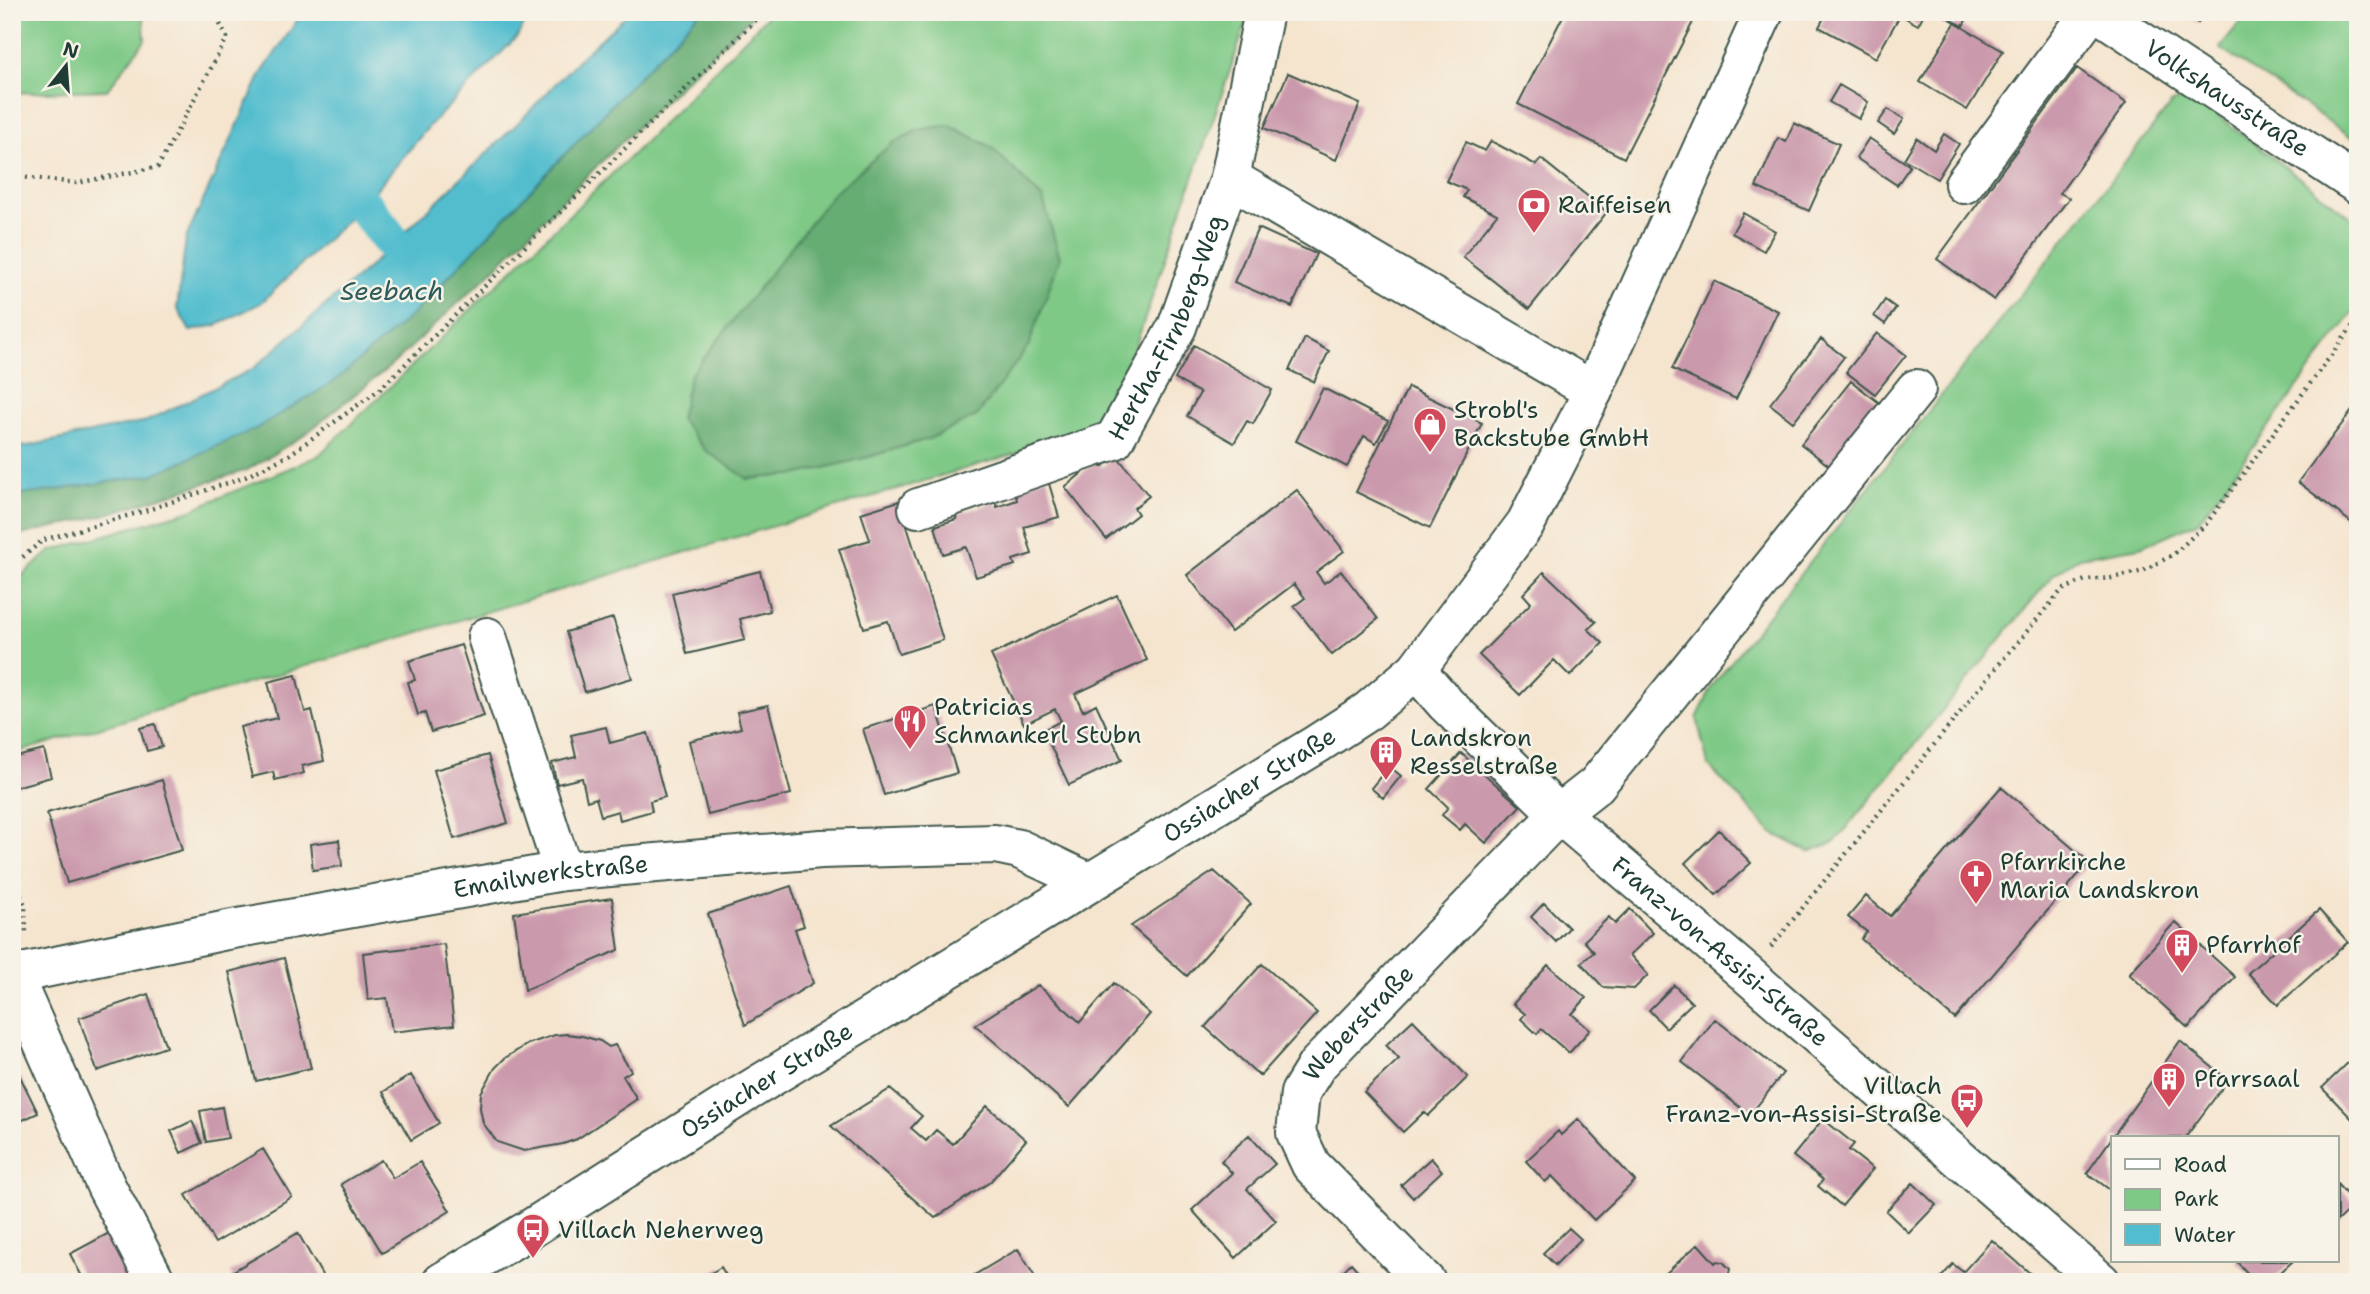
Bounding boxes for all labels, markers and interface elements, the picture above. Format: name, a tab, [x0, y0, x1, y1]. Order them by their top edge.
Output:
north arrow	[32, 32, 102, 102]
street label: Volkshausstraße	[2139, 32, 2316, 164]
text: N	[60, 36, 82, 64]
bank icon: Raiffeisen	[1515, 186, 1553, 235]
place label: Raiffeisen	[1558, 189, 1671, 221]
street label: Hertha-Firnberg-Weg	[1101, 210, 1232, 446]
water label: Seebach	[340, 273, 444, 308]
place label: Strobl's Backstube GmbH	[1454, 394, 1649, 454]
shop icon: Strobl's Backstube GmbH	[1411, 405, 1449, 454]
place label: Patricias Schmankerl Stubn	[934, 691, 1141, 751]
restaurant icon: Patricias Schmankerl Stubn	[891, 702, 929, 751]
street label: Ossiacher Straße	[1157, 720, 1342, 850]
place label: Landskron Resselstraße	[1410, 722, 1558, 782]
building icon: Landskron Resselstraße	[1367, 733, 1405, 782]
place label: Pfarrkirche Maria Landskron	[2000, 846, 2199, 906]
street label: Emailwerkstraße	[451, 848, 650, 906]
street label: Franz-von-Assisi-Straße	[1605, 850, 1836, 1054]
church icon: Pfarrkirche Maria Landskron	[1957, 857, 1995, 906]
building icon: Pfarrhof	[2163, 926, 2201, 975]
place label: Pfarrhof	[2206, 929, 2302, 961]
street label: Weberstraße	[1295, 958, 1421, 1087]
street label: Ossiacher Straße	[674, 1015, 859, 1146]
building icon: Pfarrsaal	[2150, 1060, 2188, 1109]
place label: Pfarrsaal	[2194, 1063, 2300, 1095]
place label: Villach Franz-von-Assisi-Straße	[1665, 1070, 1942, 1130]
bus stop icon: Villach Franz-von-Assisi-Straße	[1948, 1081, 1986, 1130]
legend	[2111, 1136, 2338, 1262]
text: Road	[2174, 1151, 2227, 1179]
text: Park	[2174, 1185, 2219, 1213]
bus stop icon: Villach Neherweg	[514, 1211, 552, 1260]
place label: Villach Neherweg	[558, 1214, 764, 1246]
text: Water	[2174, 1221, 2236, 1249]

